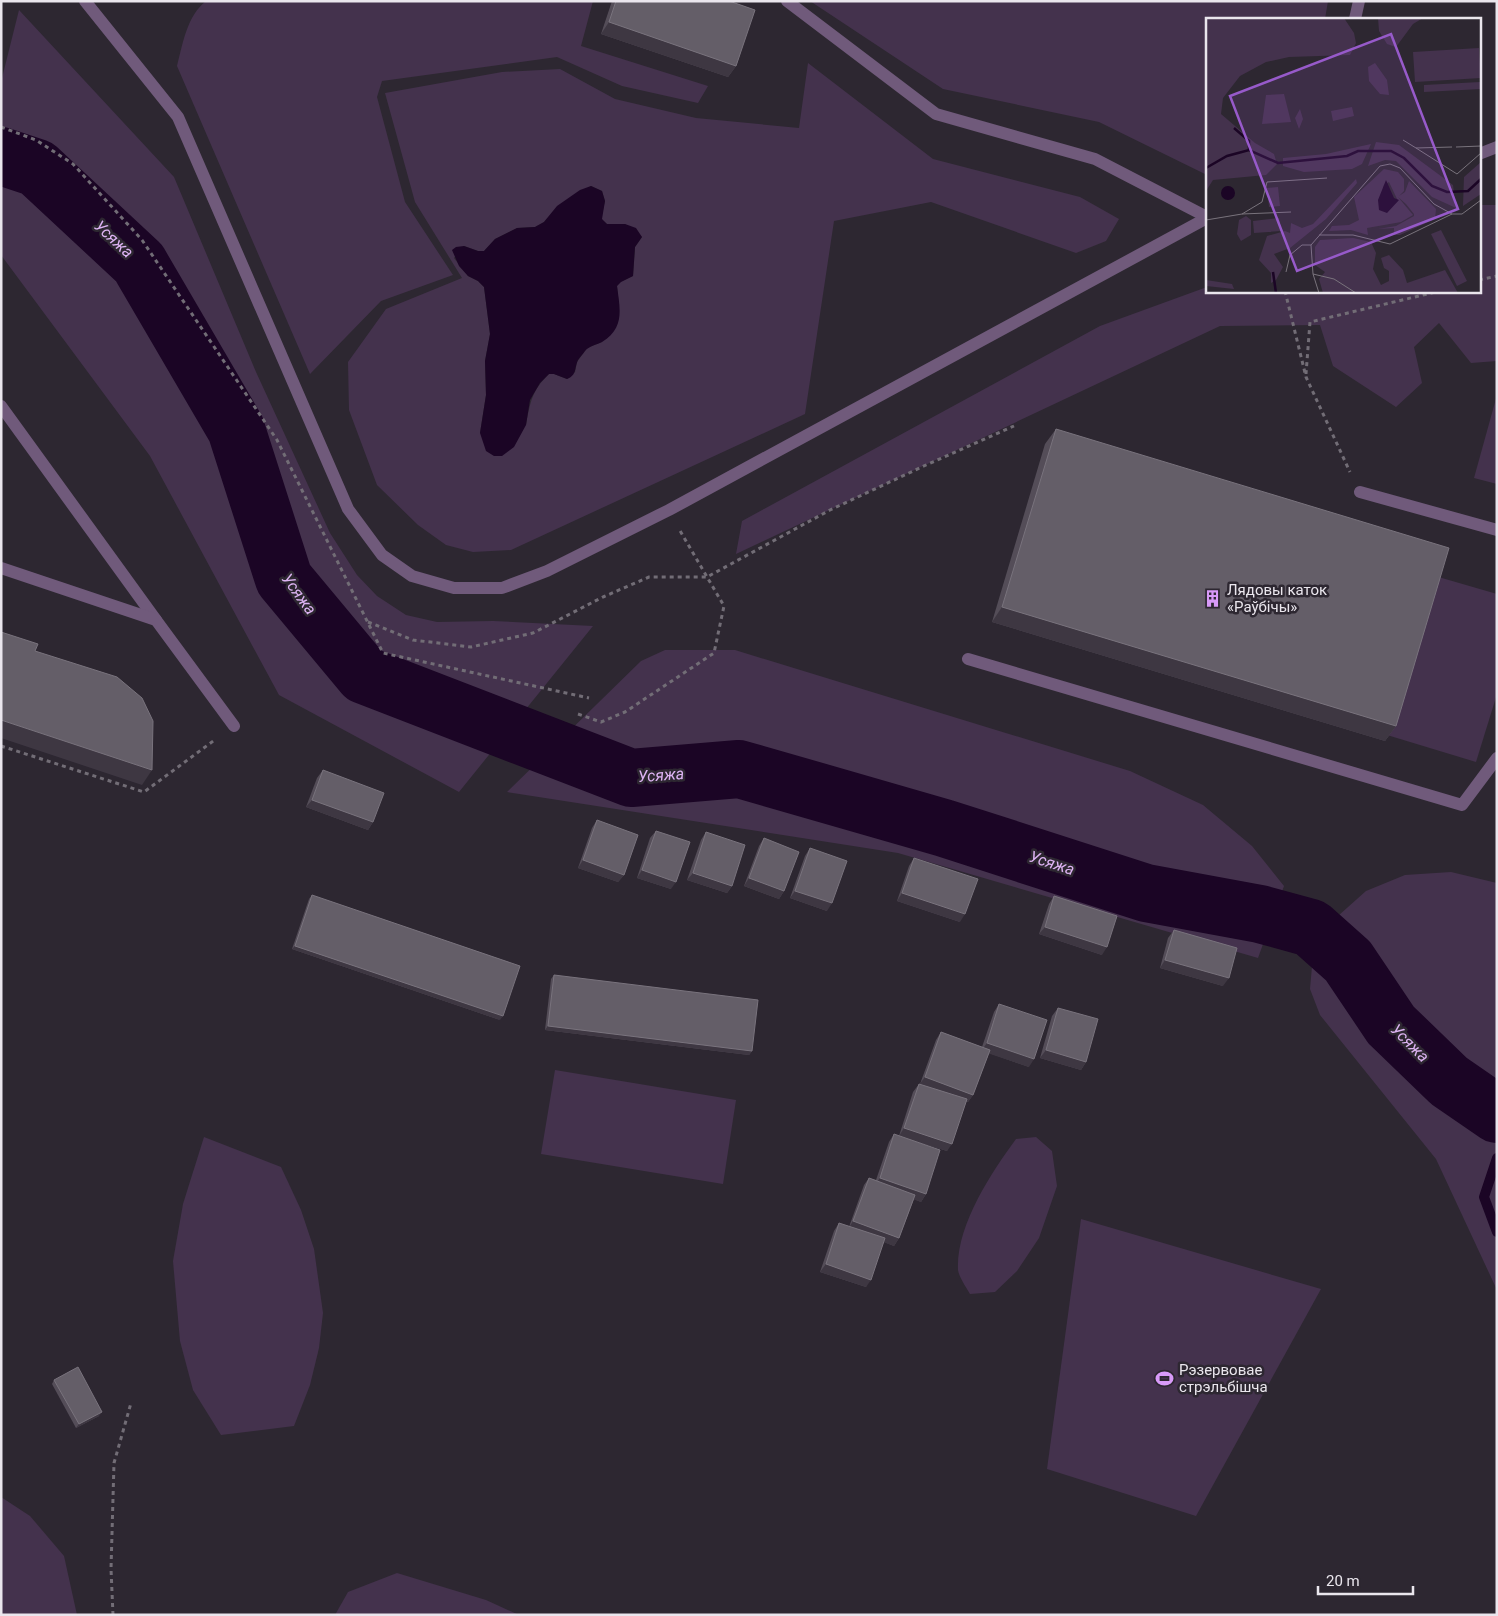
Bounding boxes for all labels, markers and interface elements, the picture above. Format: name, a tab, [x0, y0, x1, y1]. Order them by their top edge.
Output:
inset map	[1206, 18, 1480, 292]
water label: Усяжа	[91, 216, 137, 262]
water label: Усяжа	[278, 570, 320, 618]
place label: Лядовы каток «Раўбічы»	[1227, 581, 1327, 616]
building icon: Лядовы каток «Раўбічы»	[1203, 589, 1223, 609]
water label: Усяжа	[637, 764, 685, 786]
water label: Усяжа	[1027, 847, 1077, 879]
water label: Усяжа	[1387, 1020, 1433, 1066]
place label: Рэзервовае стрэльбішча	[1179, 1361, 1268, 1396]
sports icon: Рэзервовае стрэльбішча	[1155, 1369, 1175, 1389]
scale bar	[1318, 1564, 1413, 1596]
text: 20 m	[1326, 1572, 1360, 1590]

